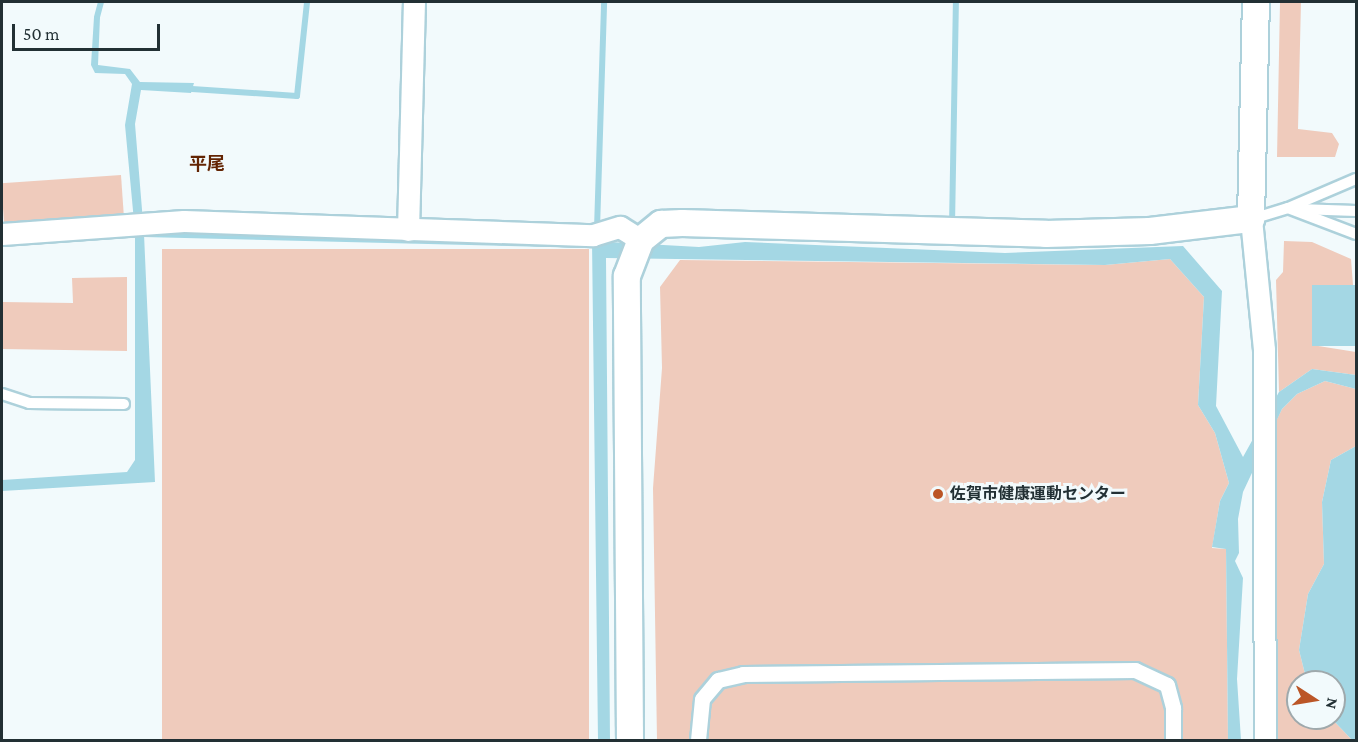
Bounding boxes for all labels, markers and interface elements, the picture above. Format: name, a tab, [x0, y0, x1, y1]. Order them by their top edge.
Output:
scale bar	[15, 12, 164, 50]
text: 50 m	[23, 24, 60, 44]
district label: 平尾	[189, 153, 225, 175]
place label: 佐賀市健康運動センター	[950, 484, 1126, 504]
marker: 佐賀市健康運動センター	[931, 487, 945, 501]
north arrow	[1286, 670, 1346, 730]
text: N	[1323, 696, 1342, 711]

